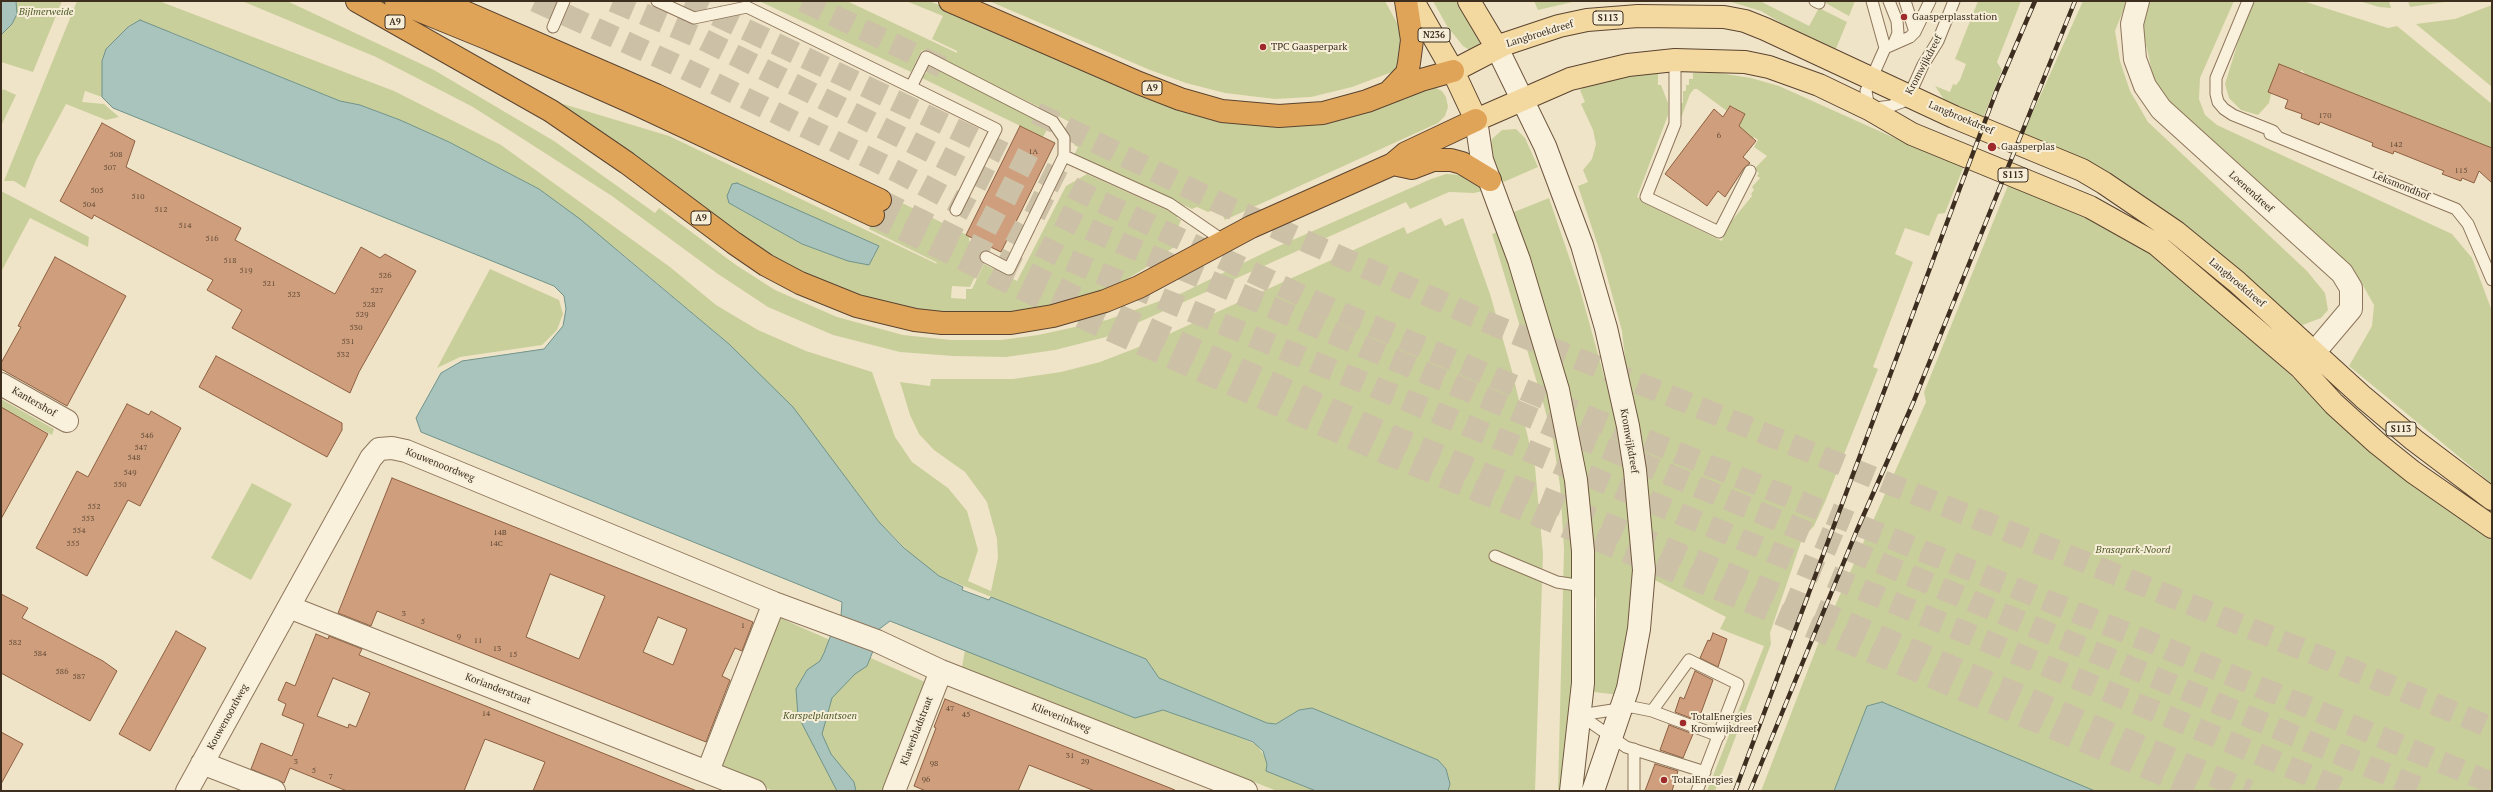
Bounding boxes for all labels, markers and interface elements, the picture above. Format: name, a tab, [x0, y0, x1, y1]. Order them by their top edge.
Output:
park label: Bijlmerweide	[19, 6, 73, 18]
road number: S113	[1593, 11, 1623, 25]
place label: Gaasperplasstation	[1912, 11, 1997, 23]
marker: Gaasperplasstation	[1899, 12, 1909, 22]
road number: A9	[385, 15, 405, 29]
street label: Langbroekdreef	[1505, 18, 1575, 50]
road number: N236	[1418, 28, 1450, 42]
street label: Kromwijkdreef	[1903, 33, 1945, 97]
place label: TPC Gaasperpark	[1271, 41, 1347, 53]
marker: TPC Gaasperpark	[1258, 42, 1268, 52]
road number: A9	[1142, 81, 1162, 95]
street label: Langbroekdreef	[1927, 99, 1995, 137]
house number: 170	[2319, 111, 2331, 121]
house number: 6	[1717, 131, 1721, 141]
house number: 142	[2390, 140, 2402, 150]
marker: Gaasperplas	[1986, 141, 1998, 153]
place label: Gaasperplas	[2001, 141, 2055, 153]
house number: 1A	[1028, 147, 1038, 157]
house number: 508	[110, 150, 122, 160]
house number: 507	[104, 163, 116, 173]
house number: 115	[2455, 166, 2467, 176]
road number: S113	[1998, 168, 2028, 182]
street label: Loenendreef	[2226, 169, 2276, 215]
street label: Leksmondhof	[2371, 169, 2431, 203]
house number: 505	[91, 186, 103, 196]
house number: 510	[132, 192, 144, 202]
house number: 504	[83, 200, 95, 210]
house number: 512	[155, 205, 167, 215]
road number: A9	[691, 211, 711, 225]
house number: 514	[179, 221, 191, 231]
house number: 516	[206, 234, 218, 244]
house number: 518	[224, 256, 236, 266]
street label: Langbroekdreef	[2206, 256, 2268, 310]
house number: 519	[240, 266, 252, 276]
house number: 526	[379, 271, 391, 281]
house number: 521	[263, 279, 275, 289]
house number: 527	[371, 286, 383, 296]
house number: 523	[288, 290, 300, 300]
house number: 528	[363, 300, 375, 310]
house number: 529	[356, 310, 368, 320]
house number: 530	[350, 323, 362, 333]
house number: 531	[342, 337, 354, 347]
house number: 532	[337, 350, 349, 360]
street label: Kantershof	[10, 385, 58, 419]
street label: Kromwijkdreef	[1617, 408, 1641, 474]
road number: S113	[2386, 422, 2416, 436]
house number: 546	[141, 431, 153, 441]
house number: 547	[135, 443, 147, 453]
street label: Kouwenoordweg	[404, 446, 476, 484]
house number: 548	[128, 453, 140, 463]
house number: 549	[124, 468, 136, 478]
house number: 550	[114, 480, 126, 490]
house number: 552	[88, 502, 100, 512]
house number: 553	[82, 514, 94, 524]
house number: 554	[73, 526, 85, 536]
house number: 14B	[493, 528, 507, 538]
house number: 555	[67, 539, 79, 549]
house number: 14C	[489, 539, 503, 549]
park label: Brasapark-Noord	[2096, 544, 2170, 556]
house number: 3	[402, 609, 406, 619]
house number: 5	[421, 617, 425, 627]
house number: 1	[741, 621, 745, 631]
house number: 9	[457, 632, 461, 642]
house number: 11	[474, 636, 482, 646]
house number: 582	[9, 638, 21, 648]
house number: 13	[493, 644, 501, 654]
house number: 584	[34, 649, 46, 659]
house number: 15	[509, 650, 517, 660]
house number: 586	[56, 667, 68, 677]
street label: Korianderstraat	[463, 671, 533, 707]
house number: 587	[73, 672, 85, 682]
street label: Kouwenoordweg	[205, 682, 251, 752]
street label: Klaverbladstraat	[898, 695, 936, 767]
street label: Klieverinkweg	[1030, 701, 1092, 735]
house number: 47	[946, 704, 954, 714]
house number: 14	[482, 709, 490, 719]
park label: Karspelplantsoen	[783, 710, 857, 722]
house number: 45	[962, 710, 970, 720]
place label: TotalEnergies Kromwijkdreef	[1691, 711, 1757, 734]
marker: TotalEnergies Kromwijkdreef	[1678, 718, 1688, 728]
house number: 31	[1066, 751, 1074, 761]
house number: 3	[294, 757, 298, 767]
house number: 29	[1081, 757, 1089, 767]
house number: 98	[930, 759, 938, 769]
house number: 5	[312, 766, 316, 776]
house number: 7	[329, 772, 333, 782]
place label: TotalEnergies	[1672, 774, 1733, 786]
house number: 96	[922, 775, 930, 785]
marker: TotalEnergies	[1659, 775, 1669, 785]

